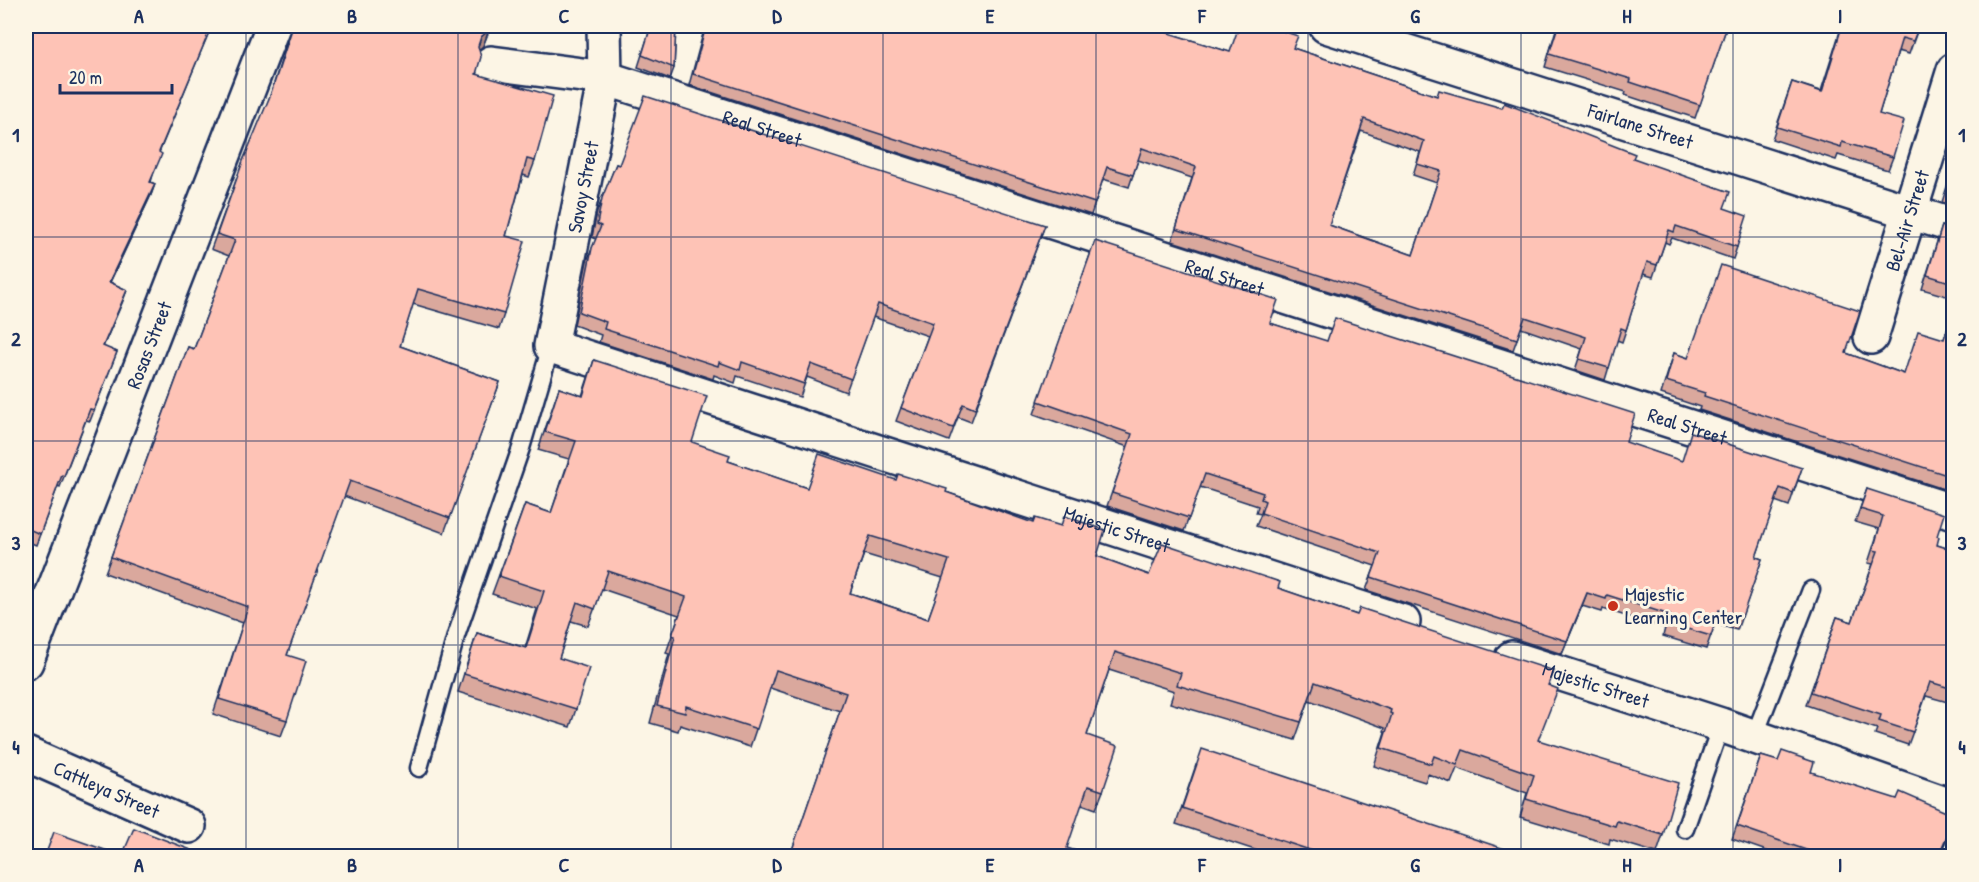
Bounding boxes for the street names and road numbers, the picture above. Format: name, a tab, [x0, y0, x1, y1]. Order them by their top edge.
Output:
street label: Fairlane Street	[1584, 96, 1698, 155]
street label: Real Street	[719, 103, 806, 154]
street label: Savoy Street	[560, 138, 605, 235]
street label: Bel-Air Street	[1878, 165, 1935, 274]
street label: Real Street	[1182, 252, 1269, 303]
street label: Rosas Street	[119, 296, 178, 392]
street label: Real Street	[1645, 400, 1731, 451]
street label: Majestic Street	[1060, 499, 1175, 559]
street label: Majestic Street	[1539, 655, 1654, 714]
street label: Cattleya Street	[49, 754, 165, 825]

